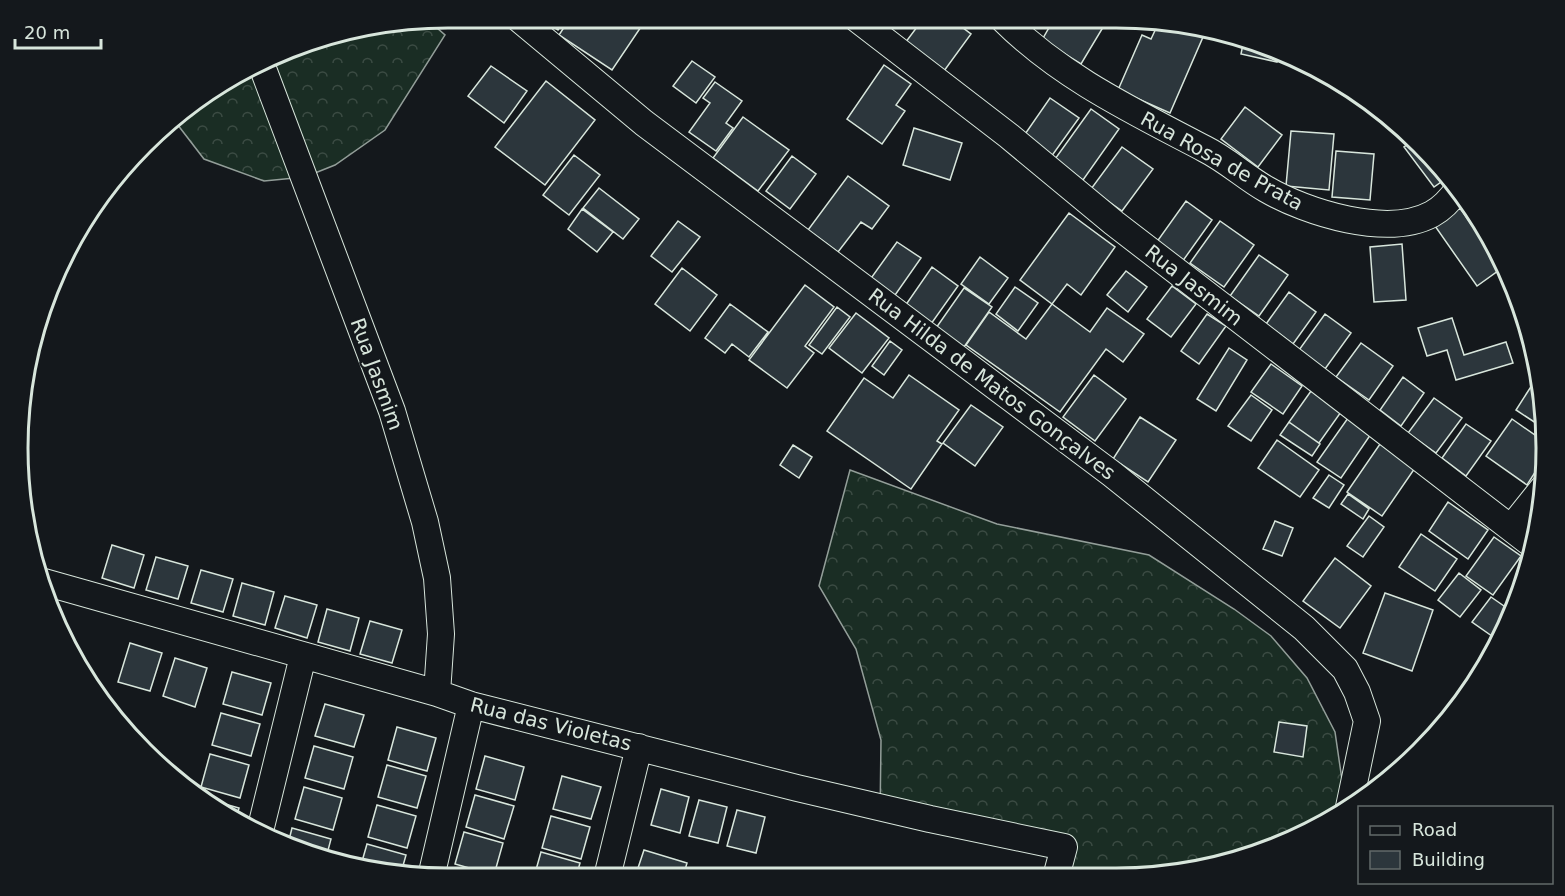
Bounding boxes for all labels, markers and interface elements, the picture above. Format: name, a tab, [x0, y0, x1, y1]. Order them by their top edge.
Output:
scale bar	[15, 12, 100, 50]
text: 20 m	[24, 22, 70, 43]
street label: Rua Rosa de Prata	[1137, 106, 1307, 216]
street label: Rua Jasmim	[1140, 239, 1248, 331]
street label: Rua Hilda de Matos Gonçalves	[864, 283, 1120, 485]
street label: Rua Jasmim	[346, 315, 408, 433]
street label: Rua das Violetas	[468, 692, 634, 756]
legend	[1358, 806, 1553, 884]
text: Road	[1412, 819, 1457, 840]
text: Building	[1412, 849, 1485, 870]

